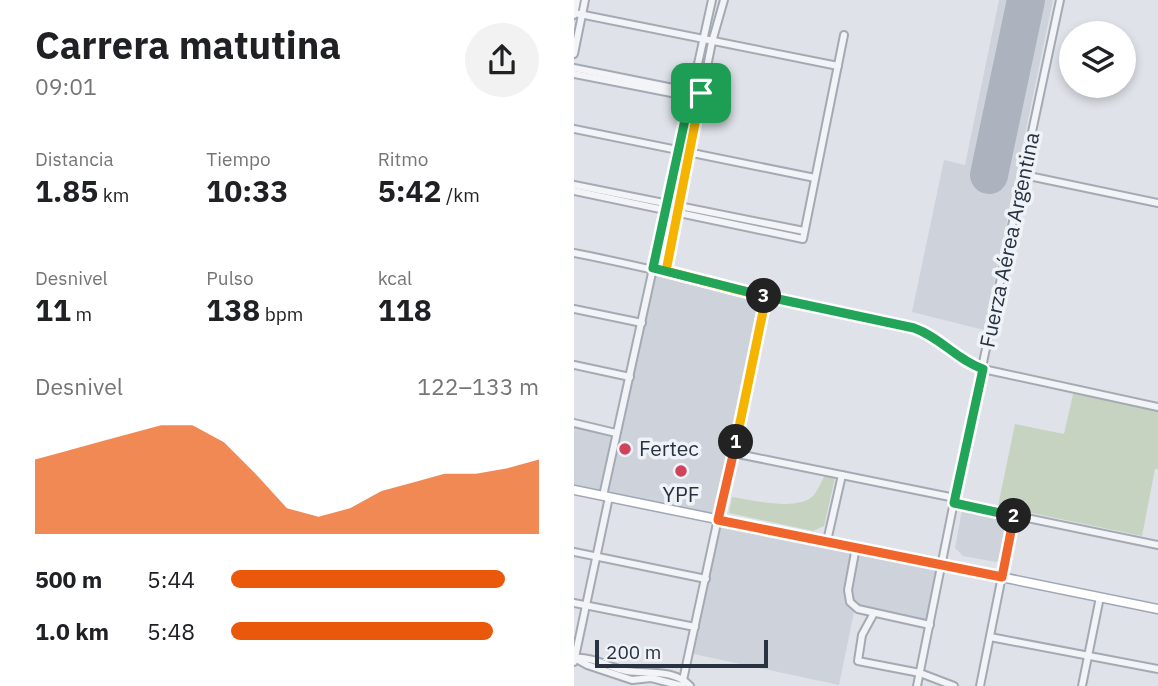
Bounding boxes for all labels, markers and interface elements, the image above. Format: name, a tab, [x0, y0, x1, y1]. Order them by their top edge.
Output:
text: Carrera matutina	[35, 20, 341, 69]
map controls	[1059, 21, 1136, 98]
button: layers	[1059, 21, 1136, 98]
button: share	[465, 23, 539, 97]
pin	[671, 63, 731, 123]
text: 09:01	[35, 71, 97, 101]
icon: arrive	[682, 74, 720, 112]
street label: Fuerza Aérea Argentina	[973, 130, 1046, 350]
text: Distancia	[35, 147, 114, 171]
text: Tiempo	[206, 147, 271, 171]
text: Ritmo	[378, 147, 428, 171]
text: 1.85	[35, 171, 98, 210]
text: 10:33	[206, 171, 288, 210]
text: 5:42	[378, 171, 442, 210]
text: km	[98, 183, 129, 207]
text: /km	[442, 183, 480, 207]
text: Desnivel	[35, 266, 108, 290]
text: Pulso	[206, 266, 254, 290]
text: kcal	[378, 266, 412, 290]
pin: 3	[746, 278, 782, 314]
text: 3	[758, 283, 769, 307]
text: 11	[35, 290, 71, 329]
text: 138	[206, 290, 260, 329]
text: 118	[378, 290, 432, 329]
text: m	[71, 302, 92, 326]
text: bpm	[260, 302, 303, 326]
text: Desnivel	[35, 371, 123, 401]
text: 122–133 m	[417, 371, 539, 401]
pin: 1	[718, 424, 754, 460]
text: 1	[730, 429, 741, 453]
place label: Fertec	[639, 434, 699, 462]
marker: Fertec	[617, 441, 633, 457]
marker: YPF	[673, 463, 689, 479]
place label: YPF	[663, 480, 699, 508]
pin: 2	[996, 498, 1032, 534]
text: 2	[1008, 503, 1019, 527]
text: 500 m	[35, 564, 102, 594]
text: 5:44	[147, 564, 195, 594]
text: 1.0 km	[35, 616, 109, 646]
text: 5:48	[147, 616, 195, 646]
scale bar	[595, 637, 768, 669]
text: 200 m	[606, 640, 661, 664]

